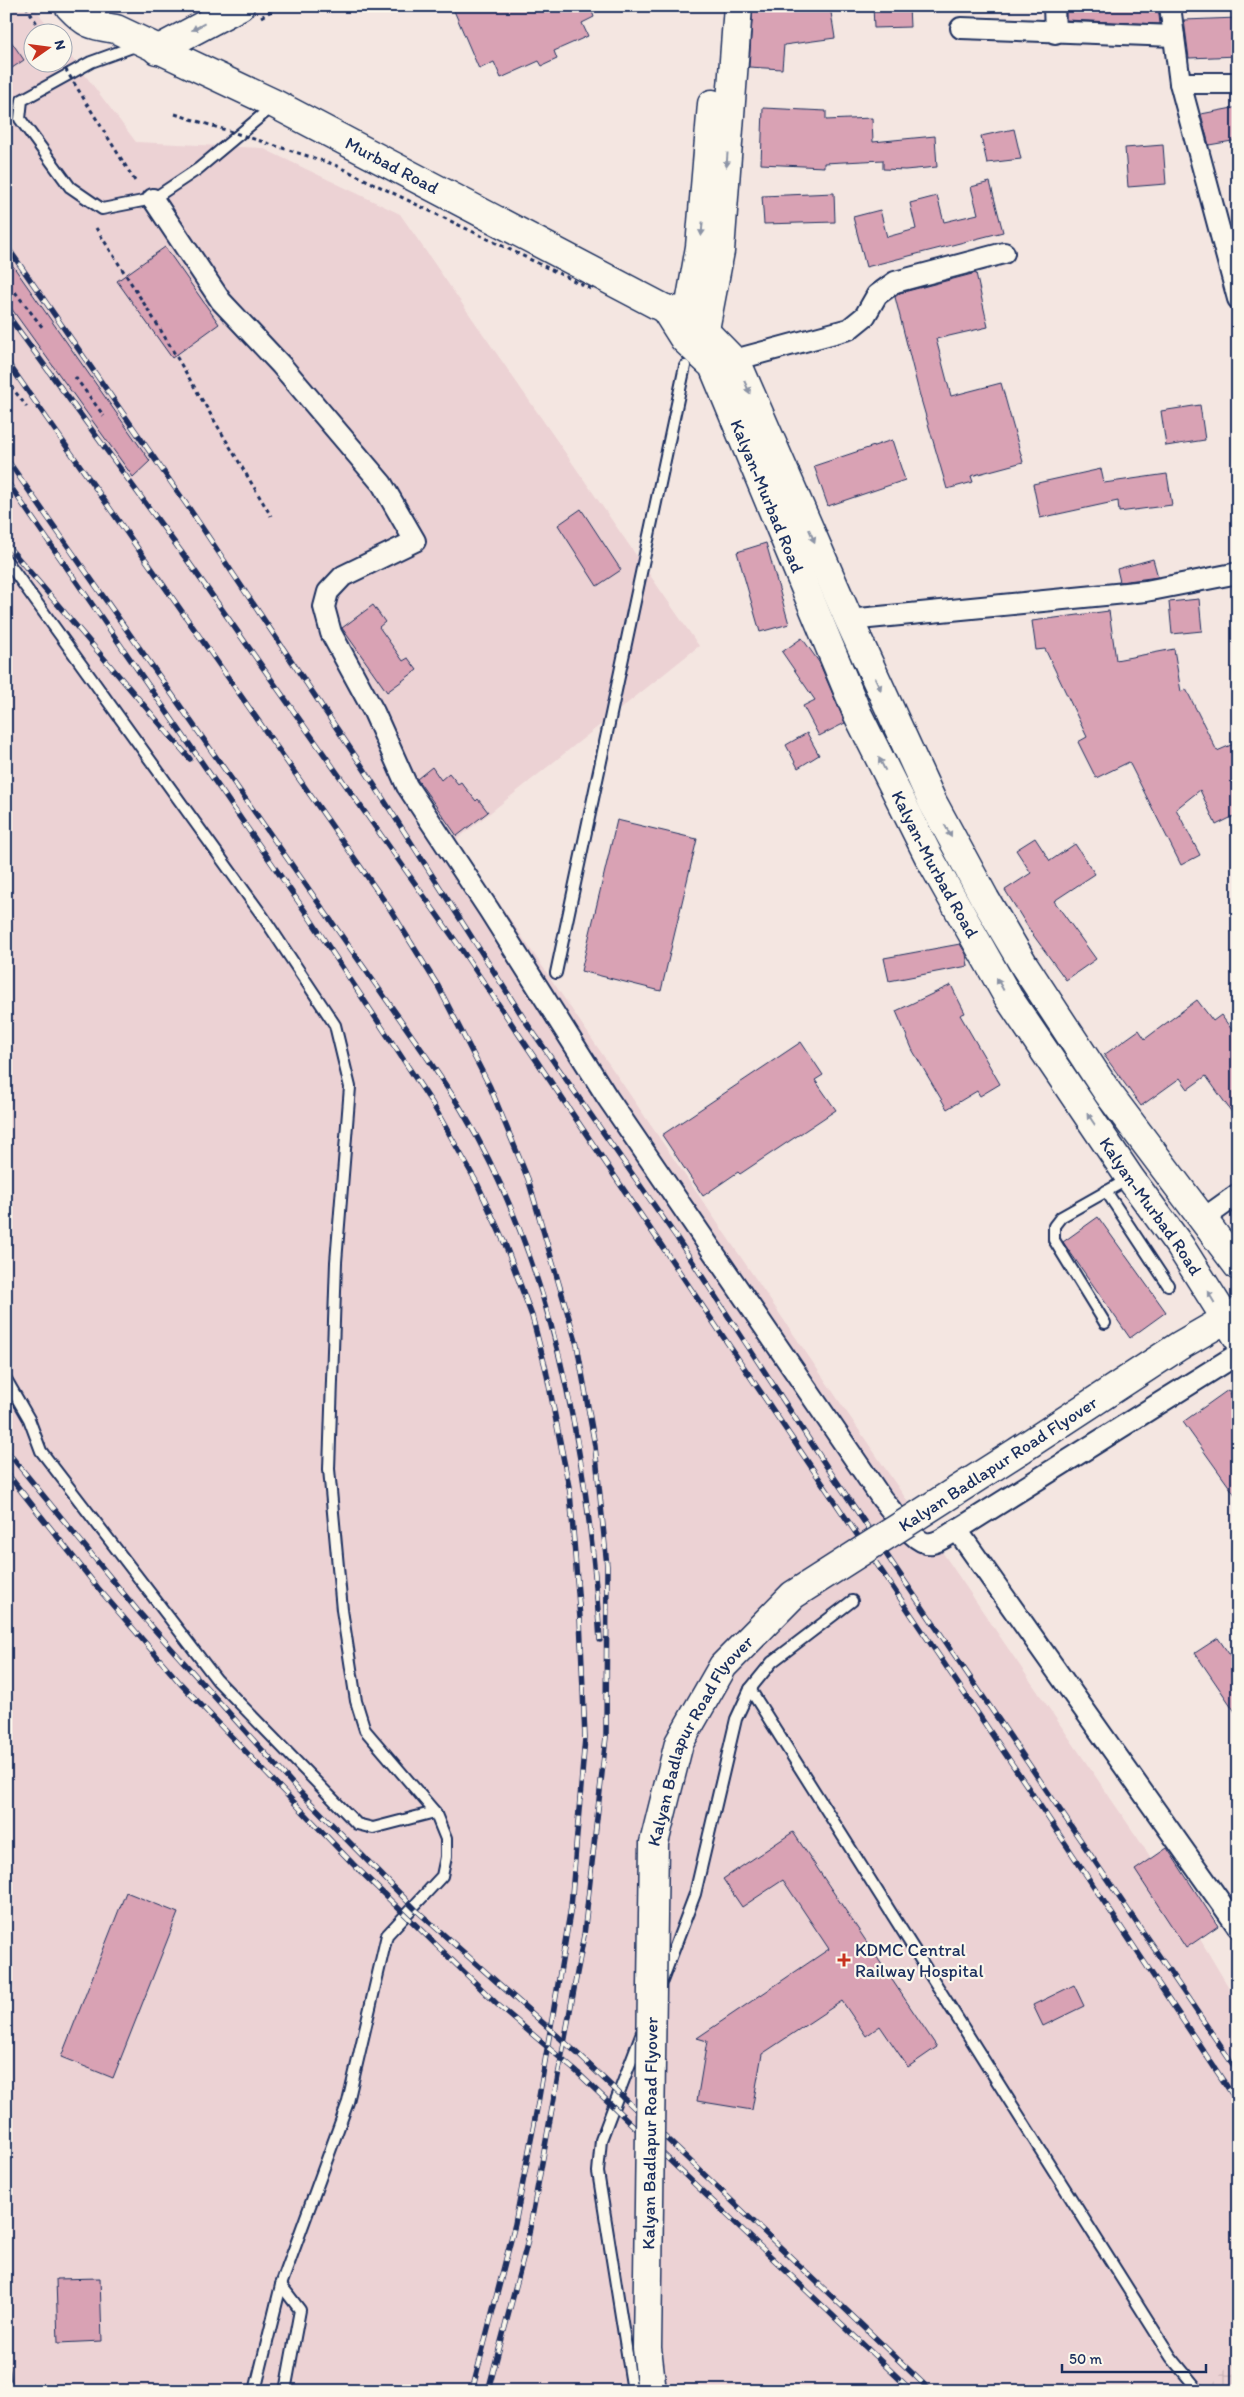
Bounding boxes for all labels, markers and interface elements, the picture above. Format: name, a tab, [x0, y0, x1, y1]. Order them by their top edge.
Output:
north arrow	[22, 22, 72, 72]
one-way arrow	[191, 23, 205, 32]
text: N	[51, 38, 70, 52]
street label: Murbad Road	[341, 132, 443, 199]
one-way arrow	[722, 152, 730, 168]
one-way arrow	[697, 222, 705, 238]
one-way arrow	[744, 380, 752, 394]
street label: Kalyan-Murbad Road	[725, 416, 809, 576]
one-way arrow	[809, 529, 817, 543]
one-way arrow	[875, 677, 883, 691]
one-way arrow	[878, 757, 886, 771]
street label: Kalyan-Murbad Road	[887, 787, 983, 942]
one-way arrow	[944, 824, 952, 838]
one-way arrow	[996, 978, 1005, 991]
one-way arrow	[1086, 1113, 1096, 1126]
street label: Kalyan-Murbad Road	[1095, 1133, 1207, 1280]
one-way arrow	[1206, 1291, 1216, 1304]
street label: Kalyan Badlapur Road Flyover	[894, 1391, 1102, 1537]
street label: Kalyan Badlapur Road Flyover	[643, 1630, 758, 1848]
place label: KDMC Central Railway Hospital	[855, 1939, 983, 1982]
marker: KDMC Central Railway Hospital	[837, 1953, 851, 1967]
street label: Kalyan Badlapur Road Flyover	[637, 2016, 663, 2250]
scale bar	[1062, 2342, 1205, 2374]
text: 50 m	[1069, 2350, 1102, 2368]

